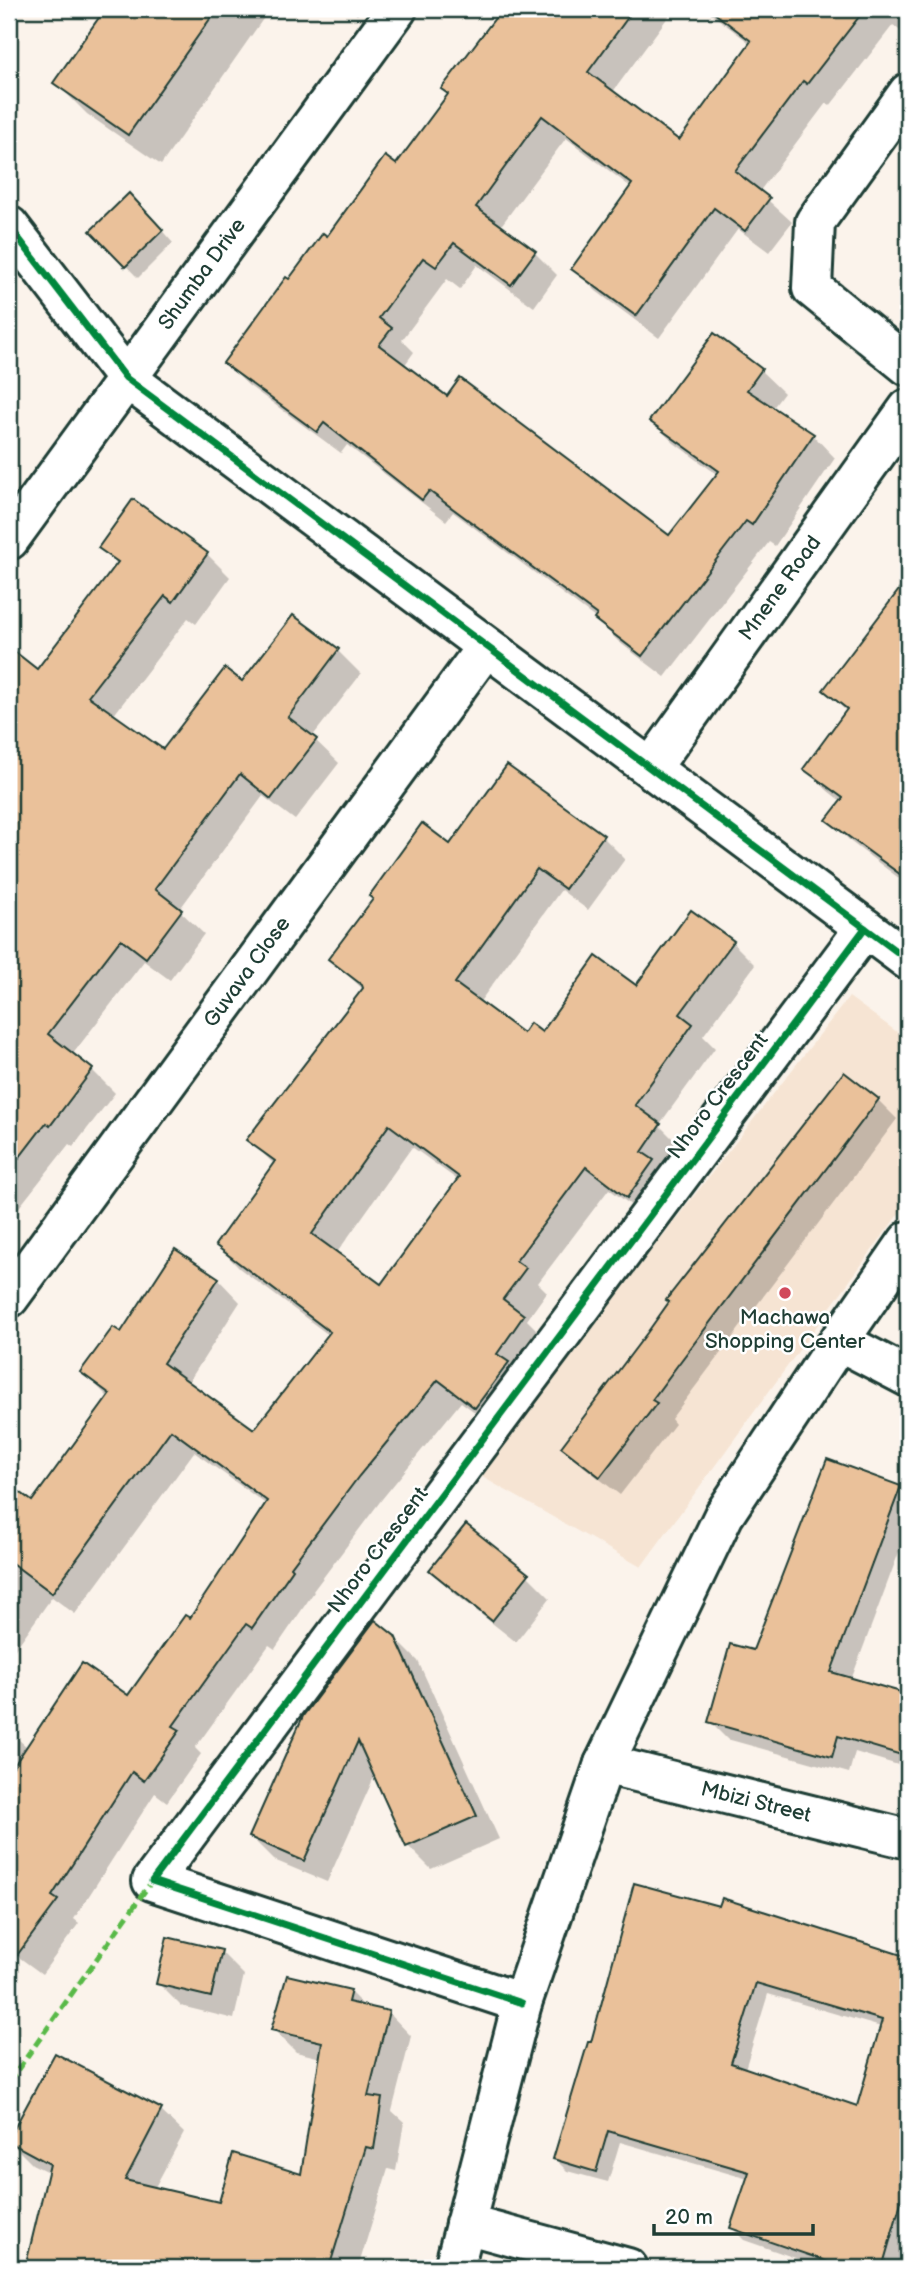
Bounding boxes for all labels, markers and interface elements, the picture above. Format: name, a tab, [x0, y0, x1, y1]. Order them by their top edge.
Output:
street label: Shumba Drive	[153, 213, 251, 335]
street label: Mnene Road	[734, 531, 826, 645]
street label: Guvava Close	[198, 912, 296, 1032]
street label: Nhoro Crescent	[663, 1028, 774, 1164]
marker: Machawa Shopping Center	[777, 1285, 793, 1301]
place label: Machawa Shopping Center	[705, 1305, 866, 1354]
street label: Nhoro Crescent	[323, 1482, 434, 1618]
street label: Mbizi Street	[698, 1776, 814, 1828]
scale bar	[654, 2193, 814, 2237]
text: 20 m	[665, 2205, 713, 2230]

